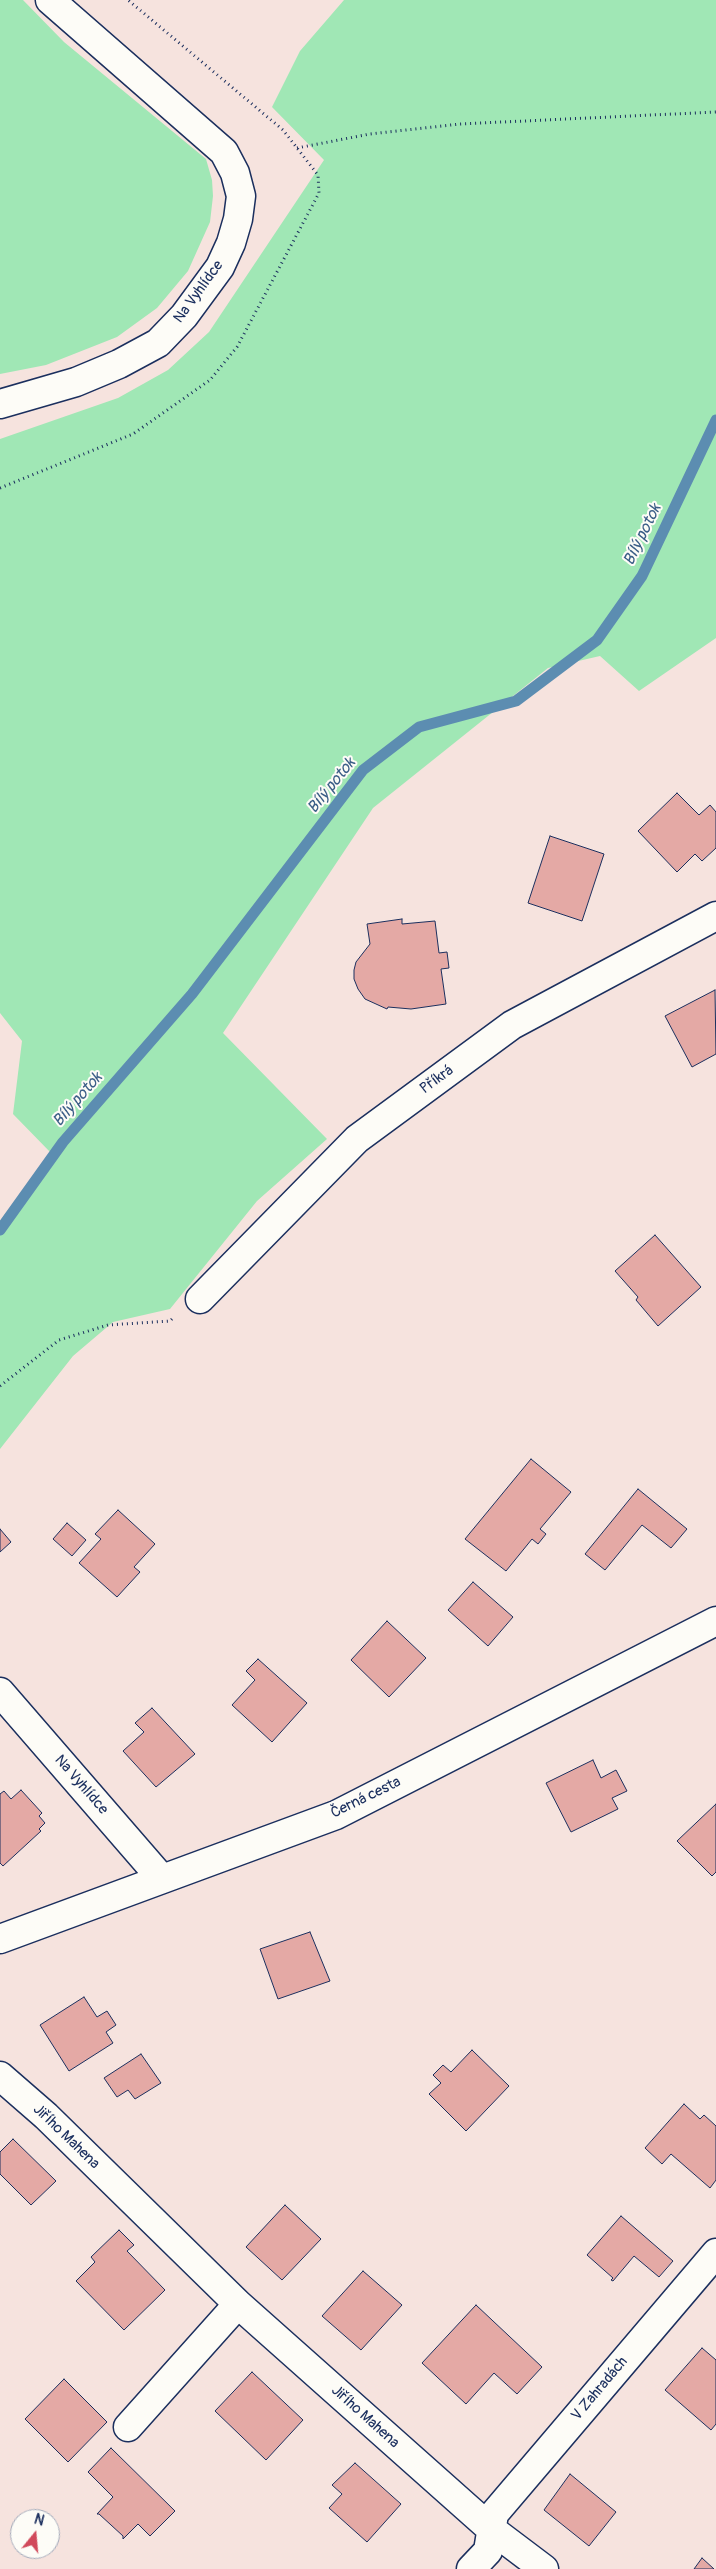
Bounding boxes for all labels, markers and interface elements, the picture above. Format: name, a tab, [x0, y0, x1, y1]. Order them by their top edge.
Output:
street label: Na Vyhlídce	[170, 257, 228, 327]
water label: Bílý potok	[620, 501, 666, 569]
water label: Bílý potok	[304, 754, 360, 818]
street label: Příkrá	[417, 1062, 457, 1098]
water label: Bílý potok	[49, 1069, 107, 1131]
street label: Na Vyhlídce	[50, 1752, 112, 1818]
street label: Černá cesta	[328, 1773, 404, 1823]
street label: Jiřího Mahena	[29, 2101, 103, 2173]
street label: V Zahradách	[568, 2353, 632, 2425]
street label: Jiřího Mahena	[327, 2382, 403, 2452]
north arrow	[10, 2509, 60, 2559]
text: N	[32, 2511, 46, 2530]

